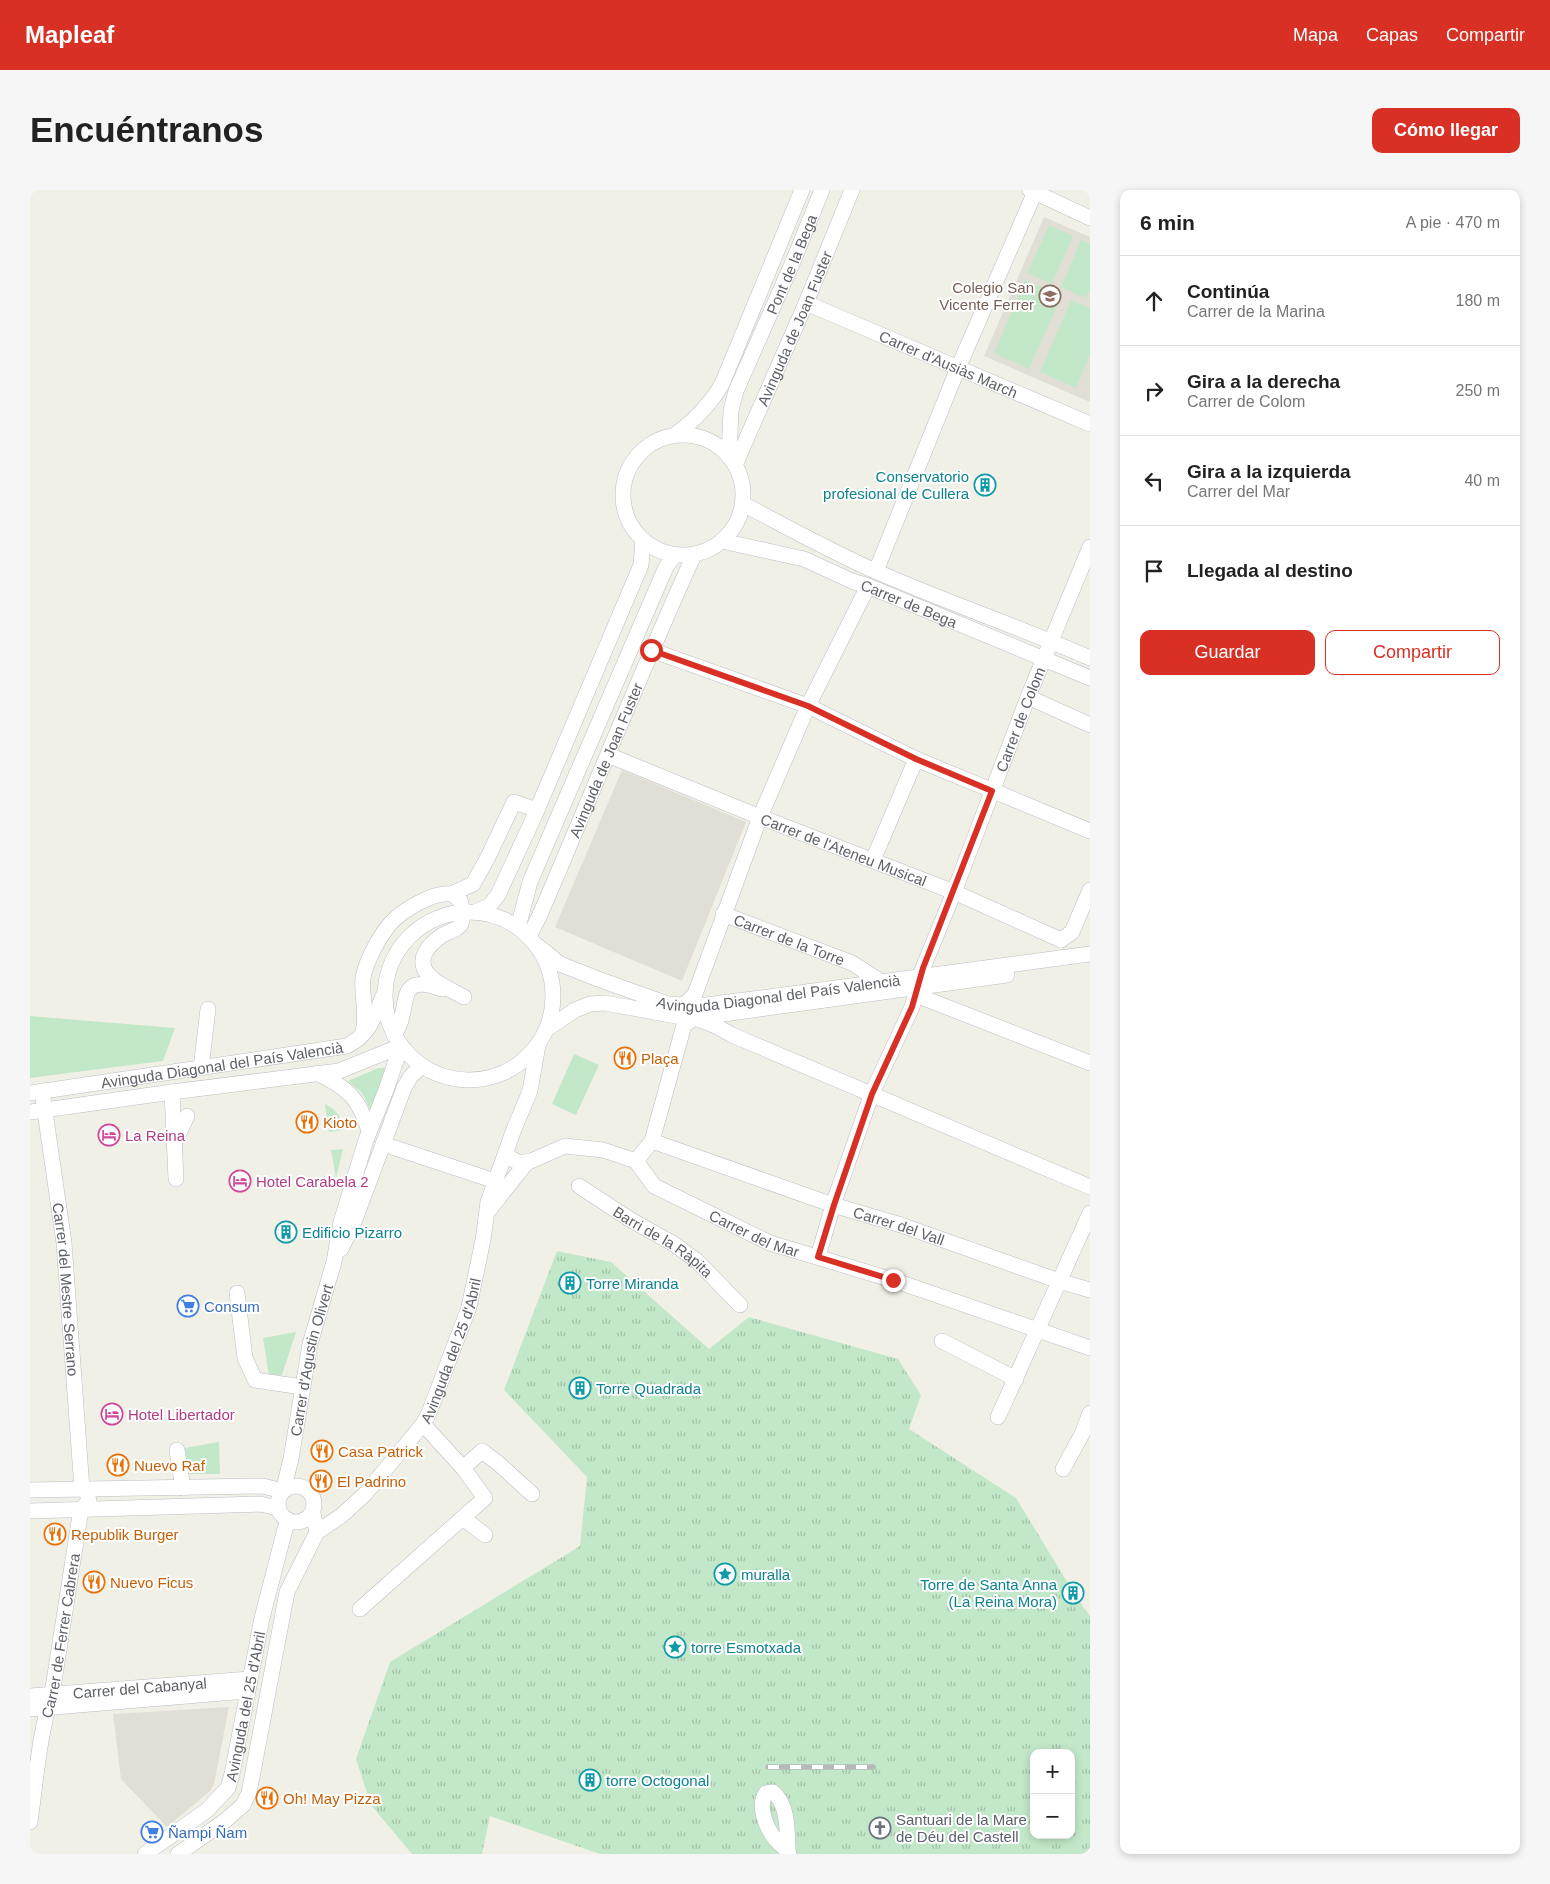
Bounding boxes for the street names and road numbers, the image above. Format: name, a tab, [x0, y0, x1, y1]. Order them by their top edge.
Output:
street label: Pont de la Bega	[762, 211, 820, 317]
street label: Avinguda de Joan Fuster	[754, 248, 835, 408]
street label: Carrer d'Ausiàs March	[877, 327, 1020, 401]
street label: Carrer de Bega	[859, 576, 960, 631]
street label: Carrer de Colom	[992, 664, 1048, 774]
street label: Avinguda de Joan Fuster	[565, 680, 646, 840]
street label: Carrer de l'Ateneu Musical	[758, 810, 929, 889]
street label: Carrer de la Torre	[732, 910, 847, 968]
street label: Avinguda Diagonal del País Valencià	[655, 971, 902, 1015]
street label: Avinguda Diagonal del País Valencià	[100, 1038, 345, 1091]
street label: Carrer del Mestre Serrano	[50, 1201, 82, 1377]
street label: Barri de la Ràpita	[610, 1202, 717, 1281]
street label: Carrer del Vall	[851, 1203, 947, 1248]
street label: Carrer del Mar	[707, 1206, 801, 1260]
street label: Avinguda del 25 d'Abril	[417, 1277, 483, 1426]
street label: Carrer d'Agustin Olivert	[286, 1281, 336, 1437]
street label: Carrer de Ferrer Cabrera	[37, 1551, 83, 1720]
street label: Avinguda del 25 d'Abril	[222, 1630, 268, 1783]
street label: Carrer del Cabanyal	[72, 1674, 207, 1701]

